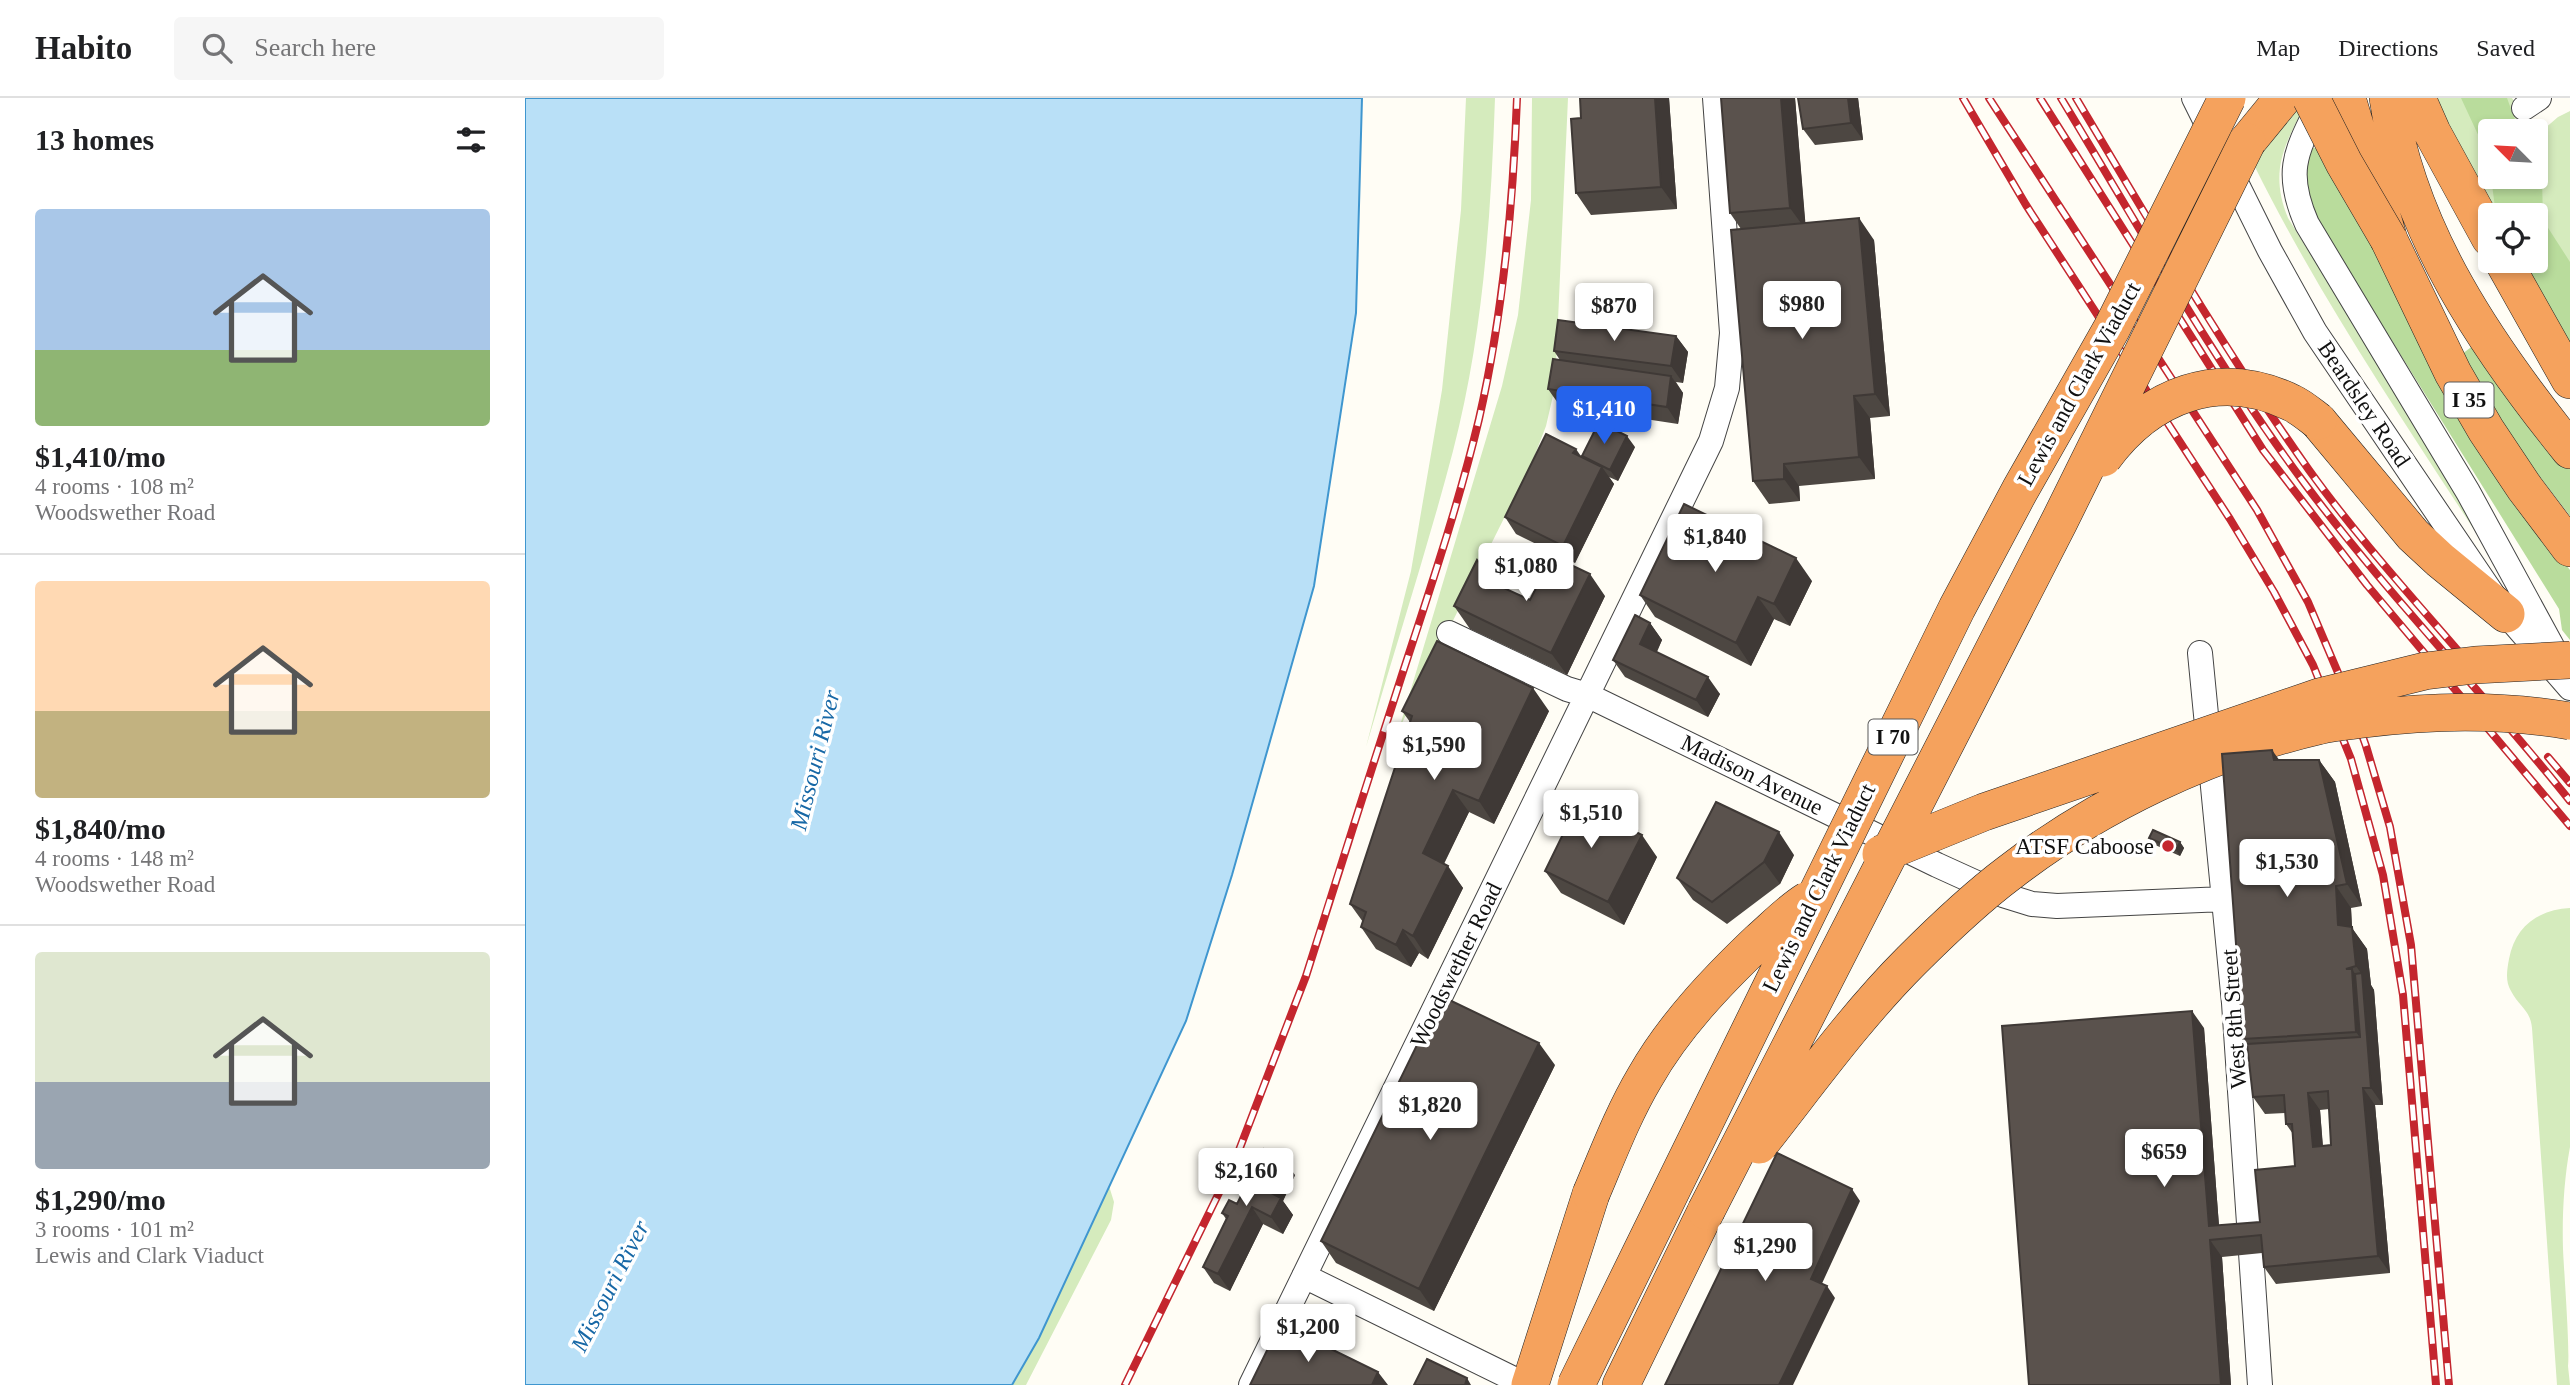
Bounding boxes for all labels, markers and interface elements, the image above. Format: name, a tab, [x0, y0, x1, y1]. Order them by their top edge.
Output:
search box	[174, 17, 664, 80]
icon: search	[198, 29, 236, 67]
text: Habito	[35, 30, 132, 66]
text: Search here	[254, 33, 376, 62]
text: Map	[2256, 35, 2300, 61]
text: Directions	[2338, 35, 2438, 61]
text: Saved	[2476, 35, 2535, 61]
north arrow	[2478, 119, 2548, 189]
map controls	[2478, 119, 2548, 273]
icon: filters	[452, 121, 490, 159]
text: 13 homes	[35, 123, 154, 156]
button: locate	[2478, 203, 2548, 273]
icon: home	[200, 255, 326, 381]
street label: Lewis and Clark Viaduct	[2013, 277, 2146, 490]
pin: $980	[1761, 282, 1843, 341]
pin: $870	[1573, 284, 1655, 343]
text: $980	[1779, 291, 1825, 316]
text: $870	[1591, 293, 1637, 318]
street label: Beardsley Road	[2313, 336, 2416, 472]
road number: I 35	[2445, 382, 2493, 418]
pin: $1,410	[1547, 386, 1661, 446]
text: $1,410	[1572, 396, 1636, 421]
text: $1,410/mo	[35, 440, 166, 473]
text: 4 rooms · 108 m²	[35, 474, 194, 499]
text: Woodswether Road	[35, 500, 215, 525]
pin: $1,840	[1658, 514, 1772, 574]
text: $1,840	[1683, 524, 1747, 549]
pin: $1,080	[1469, 544, 1583, 603]
text: $1,080	[1494, 553, 1558, 578]
icon: home	[200, 627, 326, 753]
water label: Missouri River	[785, 687, 845, 834]
road number: I 70	[1869, 720, 1917, 754]
pin: $1,590	[1377, 722, 1491, 782]
street label: Madison Avenue	[1677, 730, 1827, 820]
text: $1,590	[1402, 732, 1466, 757]
street label: Lewis and Clark Viaduct	[1758, 779, 1881, 996]
pin: $1,510	[1534, 790, 1648, 850]
text: $1,510	[1559, 800, 1623, 825]
text: $1,840/mo	[35, 812, 166, 845]
place label: ATSF Caboose	[2015, 834, 2154, 859]
marker: ATSF Caboose	[2160, 838, 2176, 854]
pin: $1,530	[2230, 840, 2344, 899]
text: 4 rooms · 148 m²	[35, 846, 194, 871]
text: $1,530	[2255, 849, 2319, 874]
text: Woodswether Road	[35, 872, 215, 897]
street label: Woodswether Road	[1405, 878, 1507, 1051]
street label: West 8th Street	[2217, 948, 2251, 1090]
icon: home	[200, 998, 326, 1124]
pin: $1,820	[1373, 1082, 1487, 1142]
text: $1,820	[1398, 1092, 1462, 1117]
pin: $659	[2123, 1130, 2205, 1189]
text: $659	[2141, 1139, 2187, 1164]
pin: $2,160	[1189, 1148, 1303, 1208]
text: $2,160	[1214, 1158, 1278, 1183]
text: $1,290/mo	[35, 1183, 166, 1216]
water label: Missouri River	[565, 1216, 654, 1357]
text: 3 rooms · 101 m²	[35, 1217, 194, 1242]
pin: $1,290	[1708, 1224, 1822, 1283]
text: $1,290	[1733, 1233, 1797, 1258]
text: Lewis and Clark Viaduct	[35, 1243, 264, 1268]
pin: $1,200	[1251, 1304, 1365, 1364]
text: $1,200	[1276, 1314, 1340, 1339]

